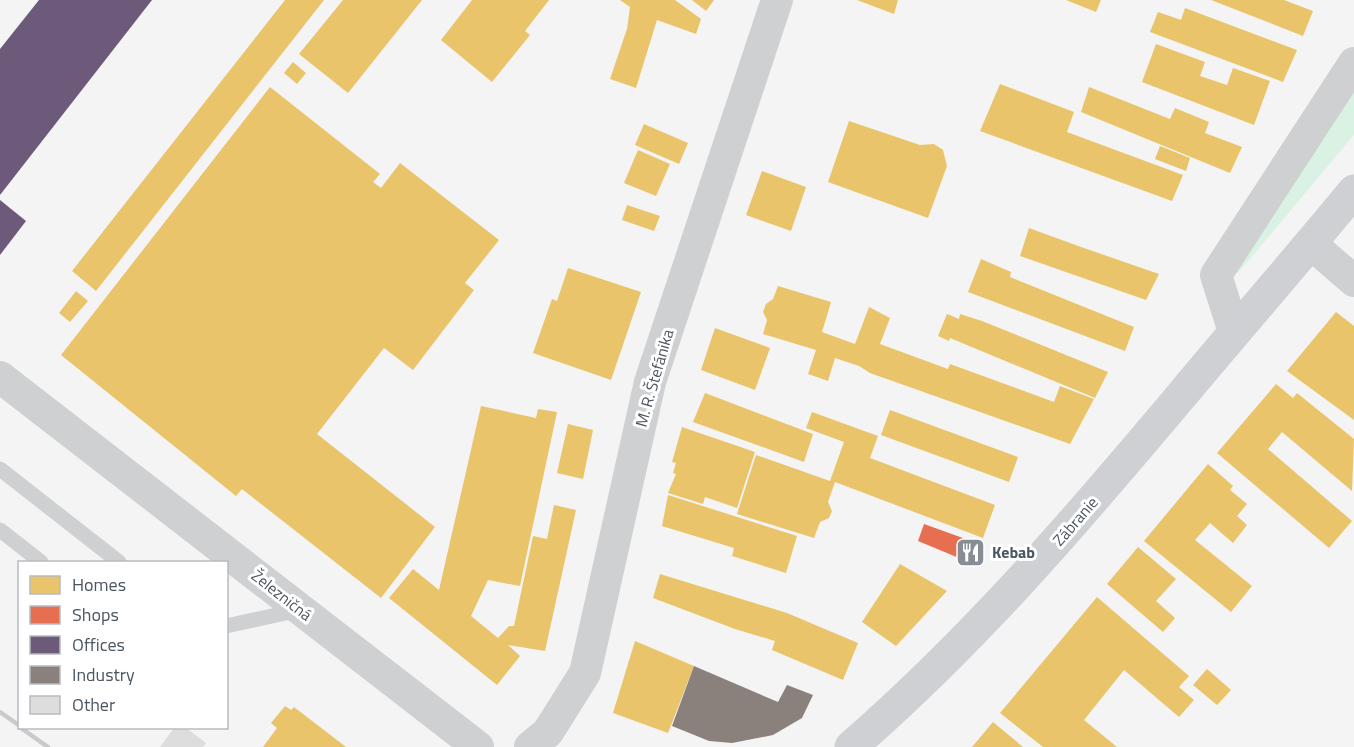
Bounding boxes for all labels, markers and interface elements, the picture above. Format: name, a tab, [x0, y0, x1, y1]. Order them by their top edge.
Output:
street label: M. R. Štefánika	[629, 326, 679, 430]
street label: Zábranie	[1047, 491, 1103, 551]
restaurant icon: Kebab	[955, 536, 987, 568]
place label: Kebab	[992, 540, 1035, 564]
legend	[18, 561, 228, 729]
street label: Železničná	[247, 564, 317, 626]
text: Homes	[72, 571, 126, 598]
text: Shops	[72, 601, 119, 628]
text: Offices	[72, 631, 125, 658]
text: Industry	[72, 661, 135, 688]
text: Other	[72, 691, 115, 718]

